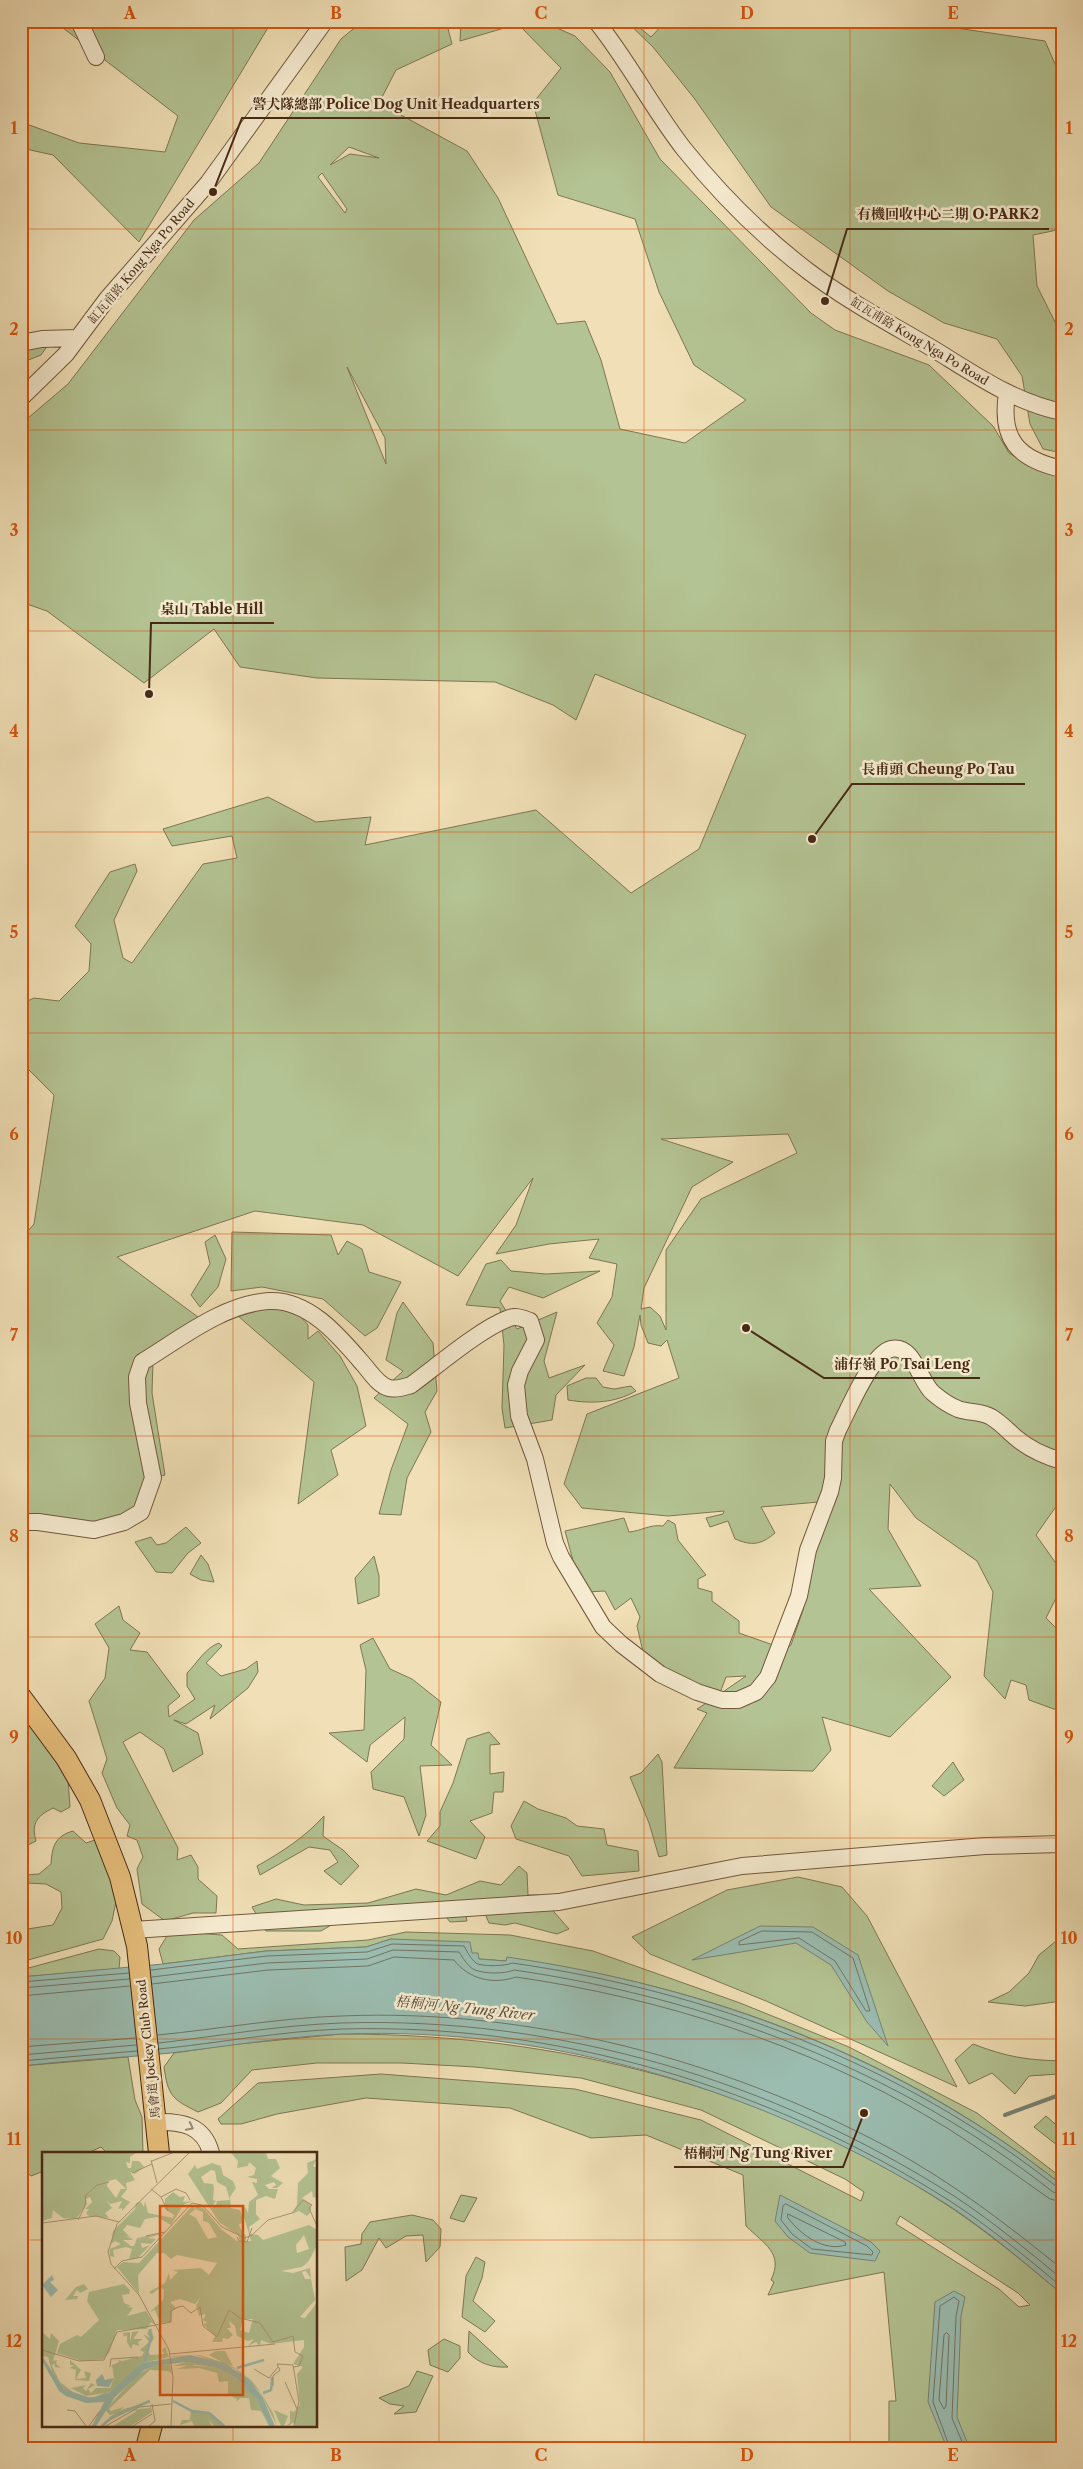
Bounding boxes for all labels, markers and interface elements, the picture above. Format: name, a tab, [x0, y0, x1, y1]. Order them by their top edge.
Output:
text: A	[123, 3, 137, 23]
text: B	[330, 3, 342, 23]
text: C	[535, 3, 547, 23]
text: D	[740, 3, 754, 23]
text: E	[947, 3, 959, 23]
callout: 警犬隊總部 Police Dog Unit Headquarters	[242, 89, 550, 118]
text: 警犬隊總部 Police Dog Unit Headquarters	[252, 95, 540, 113]
text: 1	[10, 118, 18, 138]
text: 1	[1065, 118, 1073, 138]
street label: 缸瓦甫路 Kong Nga Po Road	[85, 195, 198, 326]
callout: 有機回收中心二期 O·PARK2	[847, 200, 1049, 229]
text: 有機回收中心二期 O·PARK2	[857, 205, 1039, 223]
street label: 缸瓦甫路 Kong Nga Po Road	[849, 294, 992, 388]
text: 2	[9, 319, 19, 339]
text: 2	[1064, 319, 1074, 339]
text: 3	[9, 520, 19, 540]
text: 3	[1064, 520, 1074, 540]
callout: 桌山 Table Hill	[151, 594, 274, 623]
text: 桌山 Table Hill	[161, 600, 263, 618]
text: 4	[9, 721, 19, 741]
text: 4	[1064, 721, 1074, 741]
callout: 長甫頭 Cheung Po Tau	[852, 755, 1025, 784]
text: 長甫頭 Cheung Po Tau	[861, 760, 1015, 778]
text: 5	[10, 922, 19, 942]
text: 5	[1065, 922, 1074, 942]
text: 6	[9, 1124, 19, 1144]
text: 6	[1064, 1124, 1074, 1144]
text: 7	[10, 1325, 19, 1345]
text: 7	[1065, 1325, 1074, 1345]
callout: 浦仔嶺 Po Tsai Leng	[824, 1349, 980, 1378]
text: 浦仔嶺 Po Tsai Leng	[834, 1355, 971, 1373]
text: 8	[9, 1526, 19, 1546]
text: 8	[1064, 1526, 1074, 1546]
text: 9	[9, 1727, 19, 1747]
text: 9	[1064, 1727, 1074, 1747]
text: 10	[5, 1928, 23, 1948]
text: 10	[1060, 1928, 1078, 1948]
street label: 馬會道 Jockey Club Road	[133, 1978, 163, 2119]
water label: 梧桐河 Ng Tung River	[394, 1992, 537, 2024]
one-way arrow	[184, 2121, 193, 2131]
text: 11	[7, 2129, 22, 2149]
text: 11	[1062, 2129, 1077, 2149]
callout: 梧桐河 Ng Tung River	[674, 2138, 843, 2167]
text: 梧桐河 Ng Tung River	[684, 2144, 832, 2162]
inset map	[42, 2152, 318, 2426]
text: 12	[6, 2331, 22, 2351]
text: 12	[1061, 2331, 1077, 2351]
text: A	[123, 2445, 137, 2465]
text: B	[330, 2445, 342, 2465]
text: C	[535, 2445, 547, 2465]
text: D	[740, 2445, 754, 2465]
text: E	[947, 2445, 959, 2465]

